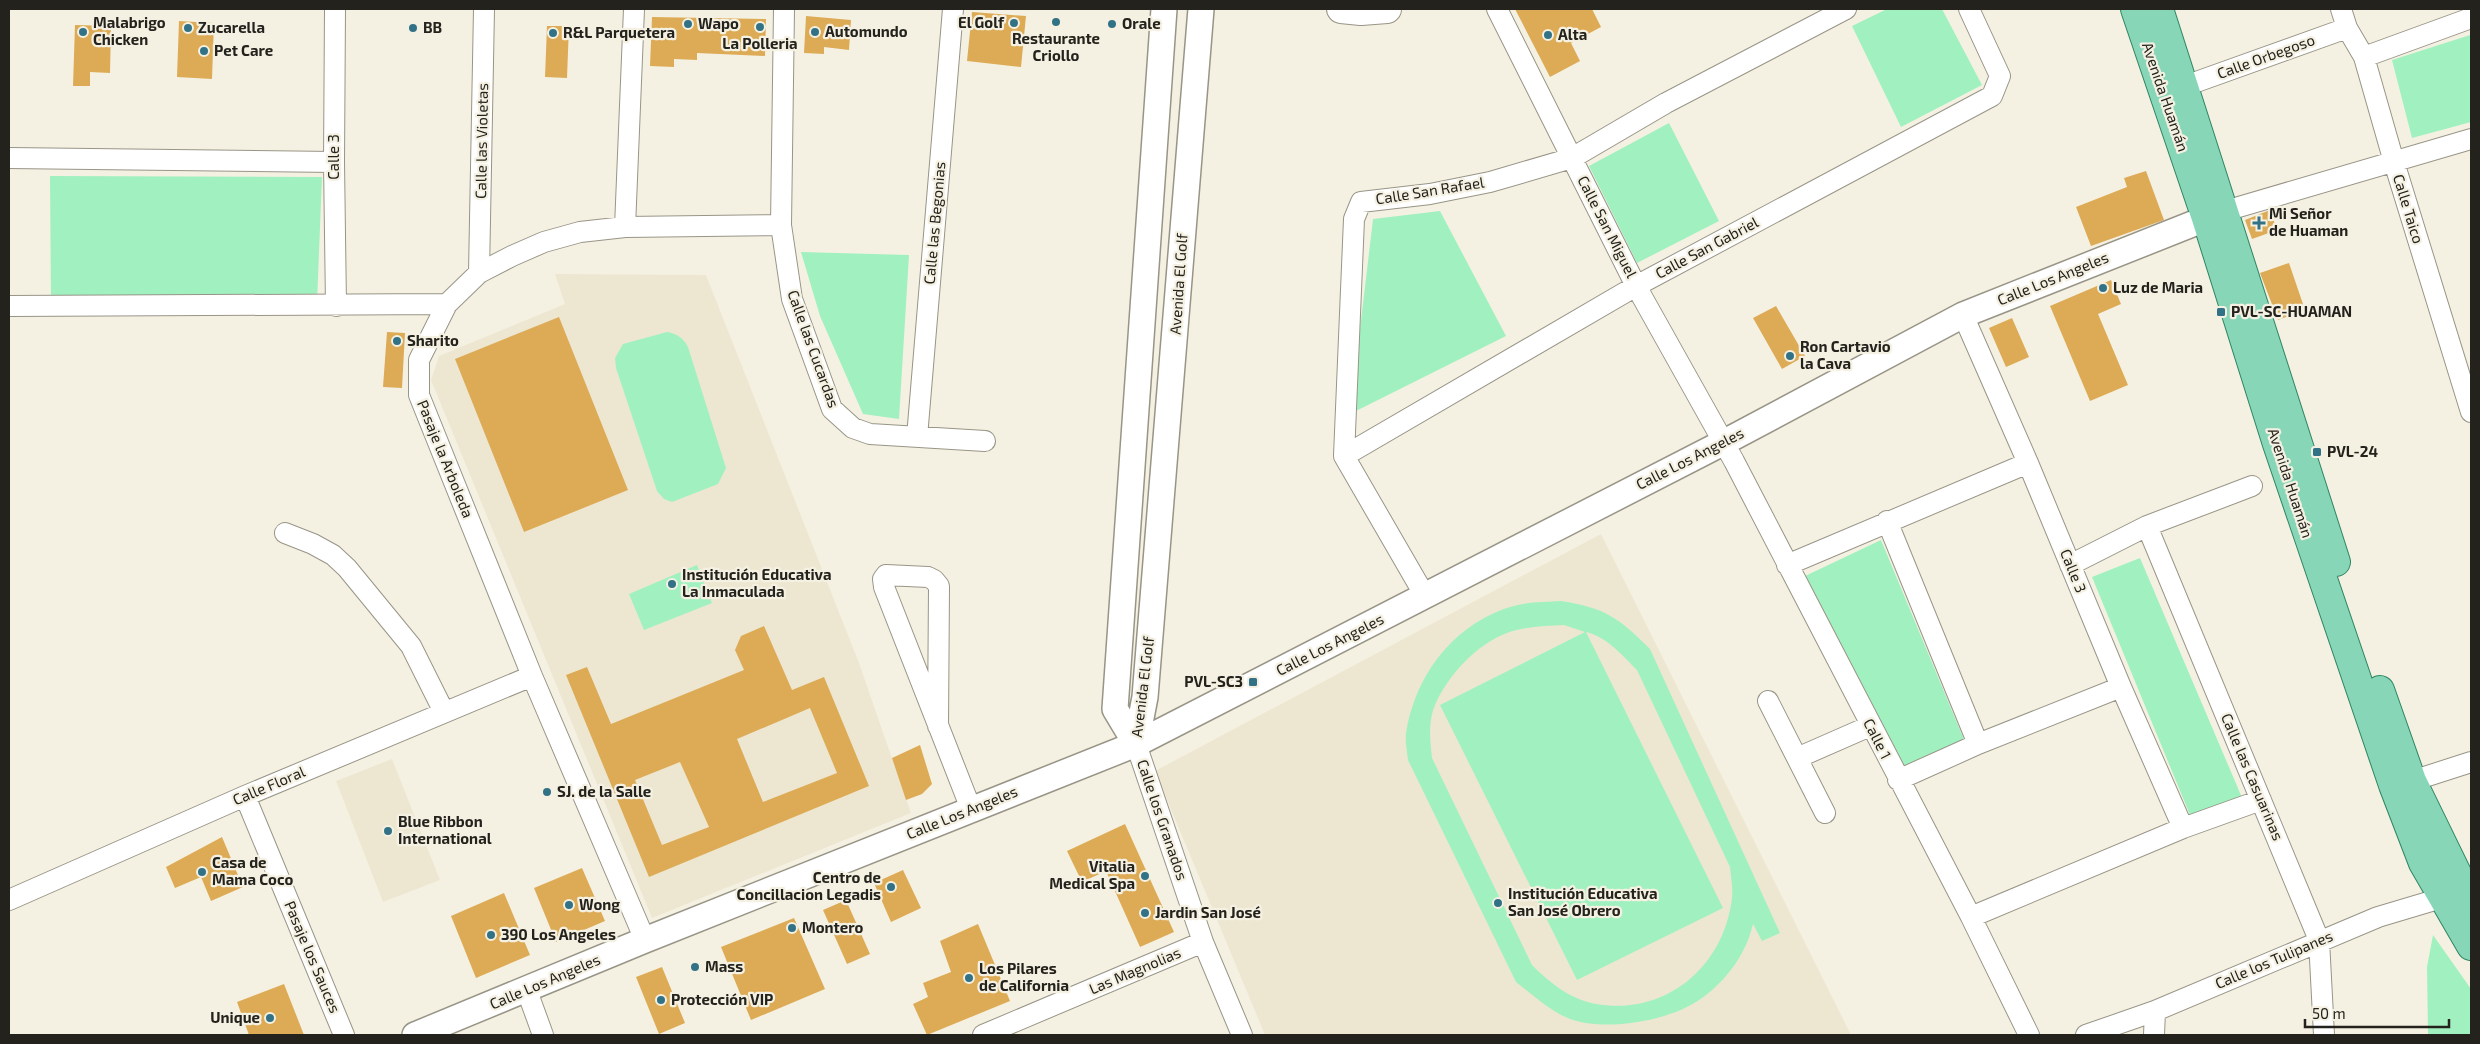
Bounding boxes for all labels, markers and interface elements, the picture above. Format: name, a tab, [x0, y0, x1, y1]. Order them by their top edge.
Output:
place label: Malabrigo Chicken	[93, 13, 166, 48]
place label: El Golf	[958, 13, 1005, 31]
place label: Wapo	[698, 14, 739, 32]
place label: Orale	[1122, 14, 1161, 32]
marker: Restaurante Criollo	[1050, 16, 1062, 28]
marker: El Golf	[1008, 17, 1020, 29]
place label: Zucarella	[198, 18, 265, 36]
place label: BB	[423, 18, 442, 36]
marker: Wapo	[682, 18, 694, 30]
marker: Orale	[1106, 18, 1118, 30]
marker: La Polleria	[754, 21, 766, 33]
marker: Zucarella	[182, 22, 194, 34]
marker: BB	[407, 22, 419, 34]
place label: Automundo	[825, 22, 908, 40]
place label: R&L Parquetera	[563, 23, 675, 41]
place label: Alta	[1558, 25, 1587, 43]
marker: Malabrigo Chicken	[77, 26, 89, 38]
marker: Automundo	[809, 26, 821, 38]
marker: R&L Parquetera	[547, 27, 559, 39]
place label: Restaurante Criollo	[1012, 29, 1100, 64]
marker: Alta	[1542, 29, 1554, 41]
street label: Calle Orbegoso	[2214, 30, 2317, 82]
place label: La Polleria	[722, 34, 798, 52]
street label: Avenida Huamán	[2139, 40, 2193, 154]
place label: Pet Care	[214, 41, 273, 59]
marker: Pet Care	[198, 45, 210, 57]
street label: Calle las Violetas	[471, 83, 491, 199]
street label: Calle 3	[324, 134, 342, 180]
street label: Calle las Begonias	[920, 161, 948, 285]
street label: Calle San Rafael	[1374, 172, 1486, 207]
street label: Calle Taico	[2390, 172, 2428, 246]
street label: Calle San Miguel	[1574, 173, 1642, 281]
place label: Mi Señor de Huaman	[2269, 204, 2348, 239]
street label: Calle San Gabriel	[1652, 212, 1762, 282]
marker: Mi Señor de Huaman	[2253, 217, 2265, 229]
street label: Avenida El Golf	[1165, 232, 1191, 335]
street label: Calle Los Angeles	[1994, 248, 2111, 309]
place label: Luz de Maria	[2113, 278, 2203, 296]
marker: Luz de Maria	[2097, 282, 2109, 294]
street label: Calle las Cucardas	[784, 287, 844, 410]
place label: PVL-SC-HUAMAN	[2231, 302, 2352, 320]
marker: PVL-SC-HUAMAN	[2215, 306, 2227, 318]
place label: Sharito	[407, 331, 459, 349]
marker: Sharito	[391, 335, 403, 347]
place label: Ron Cartavio la Cava	[1800, 337, 1891, 372]
marker: Ron Cartavio la Cava	[1784, 350, 1796, 362]
street label: Pasaje la Arboleda	[413, 397, 478, 521]
street label: Calle Los Angeles	[1633, 423, 1746, 493]
street label: Avenida Huamán	[2265, 425, 2317, 540]
place label: PVL-24	[2327, 442, 2378, 460]
marker: PVL-24	[2311, 446, 2323, 458]
street label: Calle 3	[2057, 546, 2091, 595]
place label: Institución Educativa La Inmaculada	[682, 565, 832, 600]
marker: Institución Educativa La Inmaculada	[666, 578, 678, 590]
street label: Calle Los Angeles	[1273, 609, 1386, 679]
street label: Avenida El Golf	[1127, 635, 1157, 738]
place label: PVL-SC3	[1184, 672, 1243, 690]
marker: PVL-SC3	[1247, 676, 1259, 688]
street label: Calle las Casuarinas	[2218, 710, 2288, 843]
street label: Calle 1	[1860, 715, 1896, 762]
street label: Calle los Granados	[1134, 757, 1192, 882]
street label: Calle Floral	[230, 762, 308, 808]
place label: SJ. de la Salle	[557, 782, 651, 800]
street label: Calle Los Angeles	[903, 782, 1020, 843]
marker: SJ. de la Salle	[541, 786, 553, 798]
place label: Blue Ribbon International	[398, 812, 492, 847]
marker: Blue Ribbon International	[382, 825, 394, 837]
place label: Casa de Mama Coco	[212, 853, 293, 888]
place label: Vitalia Medical Spa	[1049, 857, 1135, 892]
marker: Casa de Mama Coco	[196, 866, 208, 878]
place label: Centro de Concillacion Legadis	[737, 868, 881, 903]
marker: Vitalia Medical Spa	[1139, 870, 1151, 882]
marker: Centro de Concillacion Legadis	[885, 881, 897, 893]
place label: Institución Educativa San José Obrero	[1508, 884, 1658, 919]
place label: Wong	[579, 895, 620, 913]
marker: Institución Educativa San José Obrero	[1492, 897, 1504, 909]
street label: Pasaje los Sauces	[280, 898, 345, 1016]
marker: Wong	[563, 899, 575, 911]
place label: Jardin San José	[1155, 903, 1261, 921]
marker: Jardin San José	[1139, 907, 1151, 919]
place label: Montero	[802, 918, 863, 936]
marker: Montero	[786, 922, 798, 934]
place label: 390 Los Angeles	[501, 925, 616, 943]
street label: Calle los Tulipanes	[2212, 926, 2335, 992]
marker: 390 Los Angeles	[485, 929, 497, 941]
street label: Las Magnolias	[1086, 943, 1183, 997]
street label: Calle Los Angeles	[487, 950, 603, 1013]
place label: Mass	[705, 957, 743, 975]
place label: Los Pilares de California	[979, 959, 1069, 994]
marker: Mass	[689, 961, 701, 973]
marker: Los Pilares de California	[963, 972, 975, 984]
place label: Protección VIP	[671, 990, 773, 1008]
marker: Protección VIP	[655, 994, 667, 1006]
scale bar	[2305, 996, 2449, 1028]
text: 50 m	[2312, 1004, 2346, 1022]
place label: Unique	[210, 1008, 260, 1026]
marker: Unique	[264, 1012, 276, 1024]

